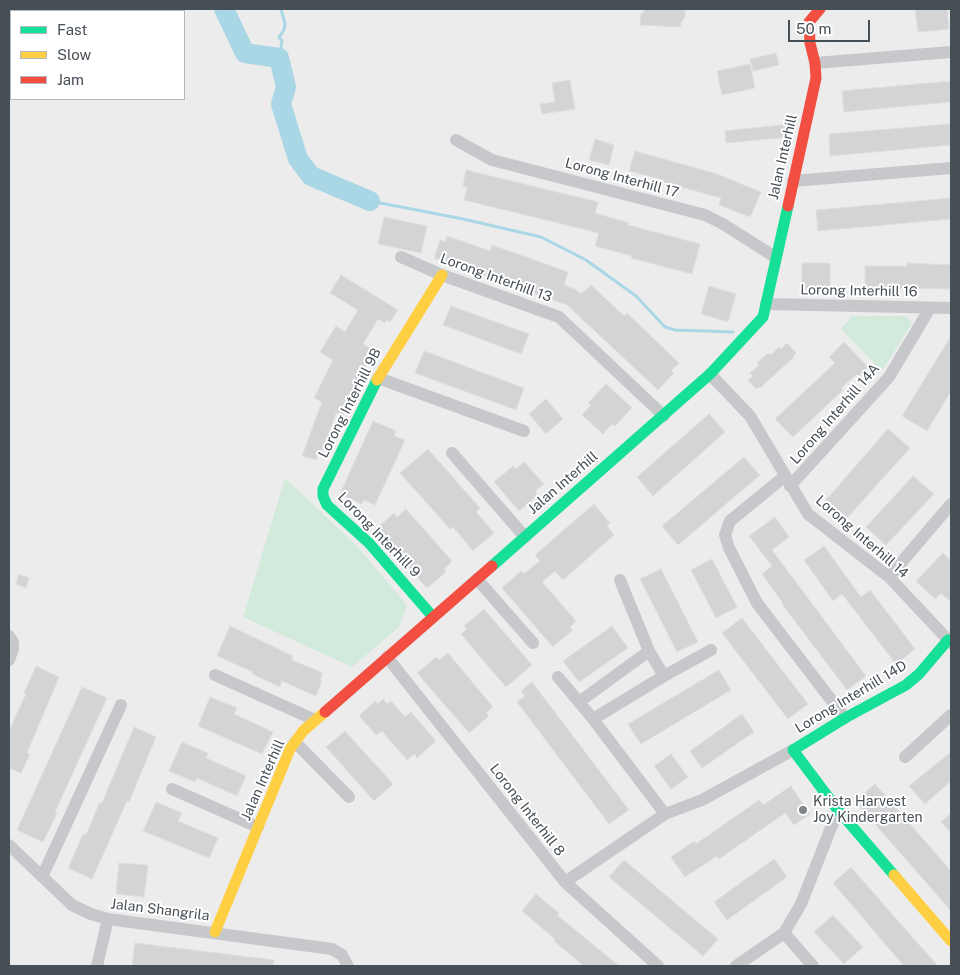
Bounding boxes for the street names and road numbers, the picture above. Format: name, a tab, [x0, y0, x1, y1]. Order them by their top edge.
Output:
street label: Jalan Interhill	[765, 113, 801, 201]
street label: Lorong Interhill 17	[563, 155, 681, 201]
street label: Lorong Interhill 13	[438, 250, 554, 306]
street label: Lorong Interhill 16	[800, 282, 918, 300]
street label: Lorong Interhill 9B	[315, 345, 385, 461]
street label: Lorong Interhill 14A	[787, 360, 883, 468]
street label: Jalan Interhill	[525, 448, 601, 518]
street label: Lorong Interhill 9	[334, 489, 424, 581]
street label: Lorong Interhill 14	[812, 492, 912, 582]
street label: Lorong Interhill 14D	[792, 657, 910, 737]
street label: Jalan Interhill	[238, 737, 288, 823]
street label: Lorong Interhill 8	[486, 761, 568, 859]
street label: Jalan Shangrila	[110, 896, 210, 924]

